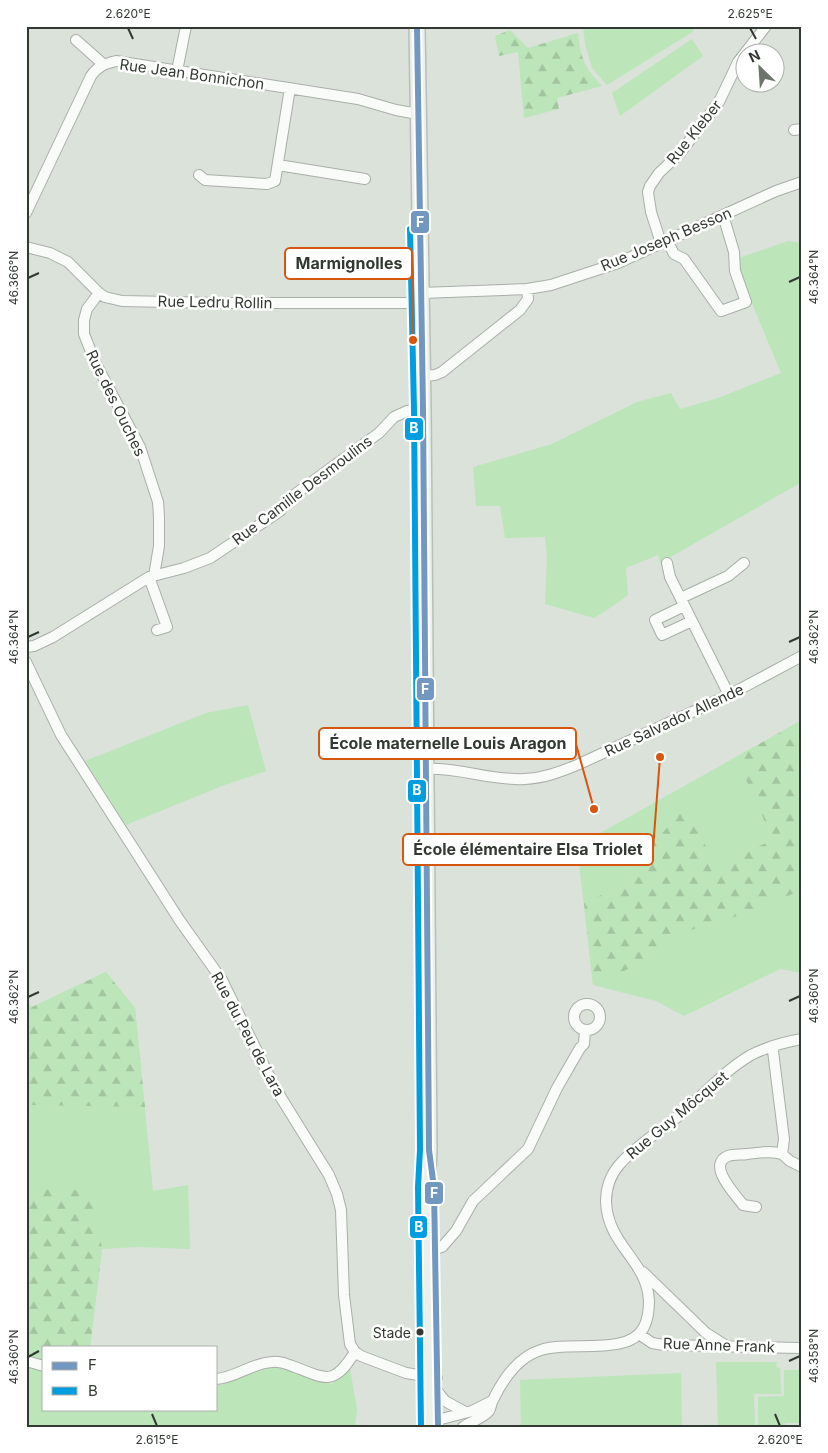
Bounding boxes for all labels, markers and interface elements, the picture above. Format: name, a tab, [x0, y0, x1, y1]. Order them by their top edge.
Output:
text: 2.620°E	[105, 6, 151, 21]
text: 2.625°E	[727, 6, 773, 21]
north arrow	[736, 42, 786, 92]
text: N	[746, 46, 763, 66]
street label: Rue Jean Bonnichon	[118, 54, 266, 94]
street label: Rue Kleber	[662, 96, 726, 168]
street label: Rue Joseph Besson	[598, 203, 734, 275]
line badge: F	[410, 210, 430, 234]
text: F	[416, 213, 424, 230]
callout: Marmignolles	[285, 248, 412, 279]
text: 46.364°N	[806, 250, 821, 304]
text: 46.366°N	[6, 251, 21, 305]
text: Marmignolles	[296, 253, 402, 273]
street label: Rue Ledru Rollin	[157, 291, 273, 313]
street label: Rue des Ouches	[82, 347, 150, 459]
line badge: B	[404, 417, 424, 441]
text: B	[409, 419, 419, 436]
street label: Rue Camille Desmoulins	[228, 431, 376, 549]
text: 46.364°N	[6, 610, 21, 664]
text: 46.362°N	[806, 610, 821, 664]
line badge: F	[416, 677, 435, 701]
street label: Rue Salvador Allende	[601, 679, 747, 761]
text: F	[421, 680, 429, 697]
callout: École maternelle Louis Aragon	[319, 728, 576, 759]
text: École maternelle Louis Aragon	[329, 733, 567, 753]
line badge: B	[407, 779, 427, 803]
text: B	[412, 781, 422, 798]
callout: École élémentaire Elsa Triolet	[403, 834, 653, 865]
text: École élémentaire Elsa Triolet	[413, 839, 643, 859]
street label: Rue du Peu de Lara	[207, 969, 289, 1099]
text: 46.360°N	[806, 969, 821, 1023]
text: 46.362°N	[6, 970, 21, 1024]
street label: Rue Guy Môcquet	[622, 1067, 732, 1163]
line badge: F	[424, 1181, 444, 1205]
text: F	[430, 1184, 438, 1201]
line badge: B	[409, 1215, 428, 1239]
text: B	[414, 1218, 424, 1235]
place label: Stade	[373, 1324, 411, 1341]
marker: Stade	[415, 1327, 425, 1337]
text: 46.358°N	[806, 1329, 821, 1383]
text: 46.360°N	[6, 1330, 21, 1384]
street label: Rue Anne Frank	[663, 1334, 776, 1356]
legend	[42, 1346, 218, 1410]
text: F	[88, 1355, 97, 1374]
text: B	[88, 1381, 98, 1400]
text: 2.615°E	[136, 1432, 178, 1447]
text: 2.620°E	[757, 1432, 803, 1447]

